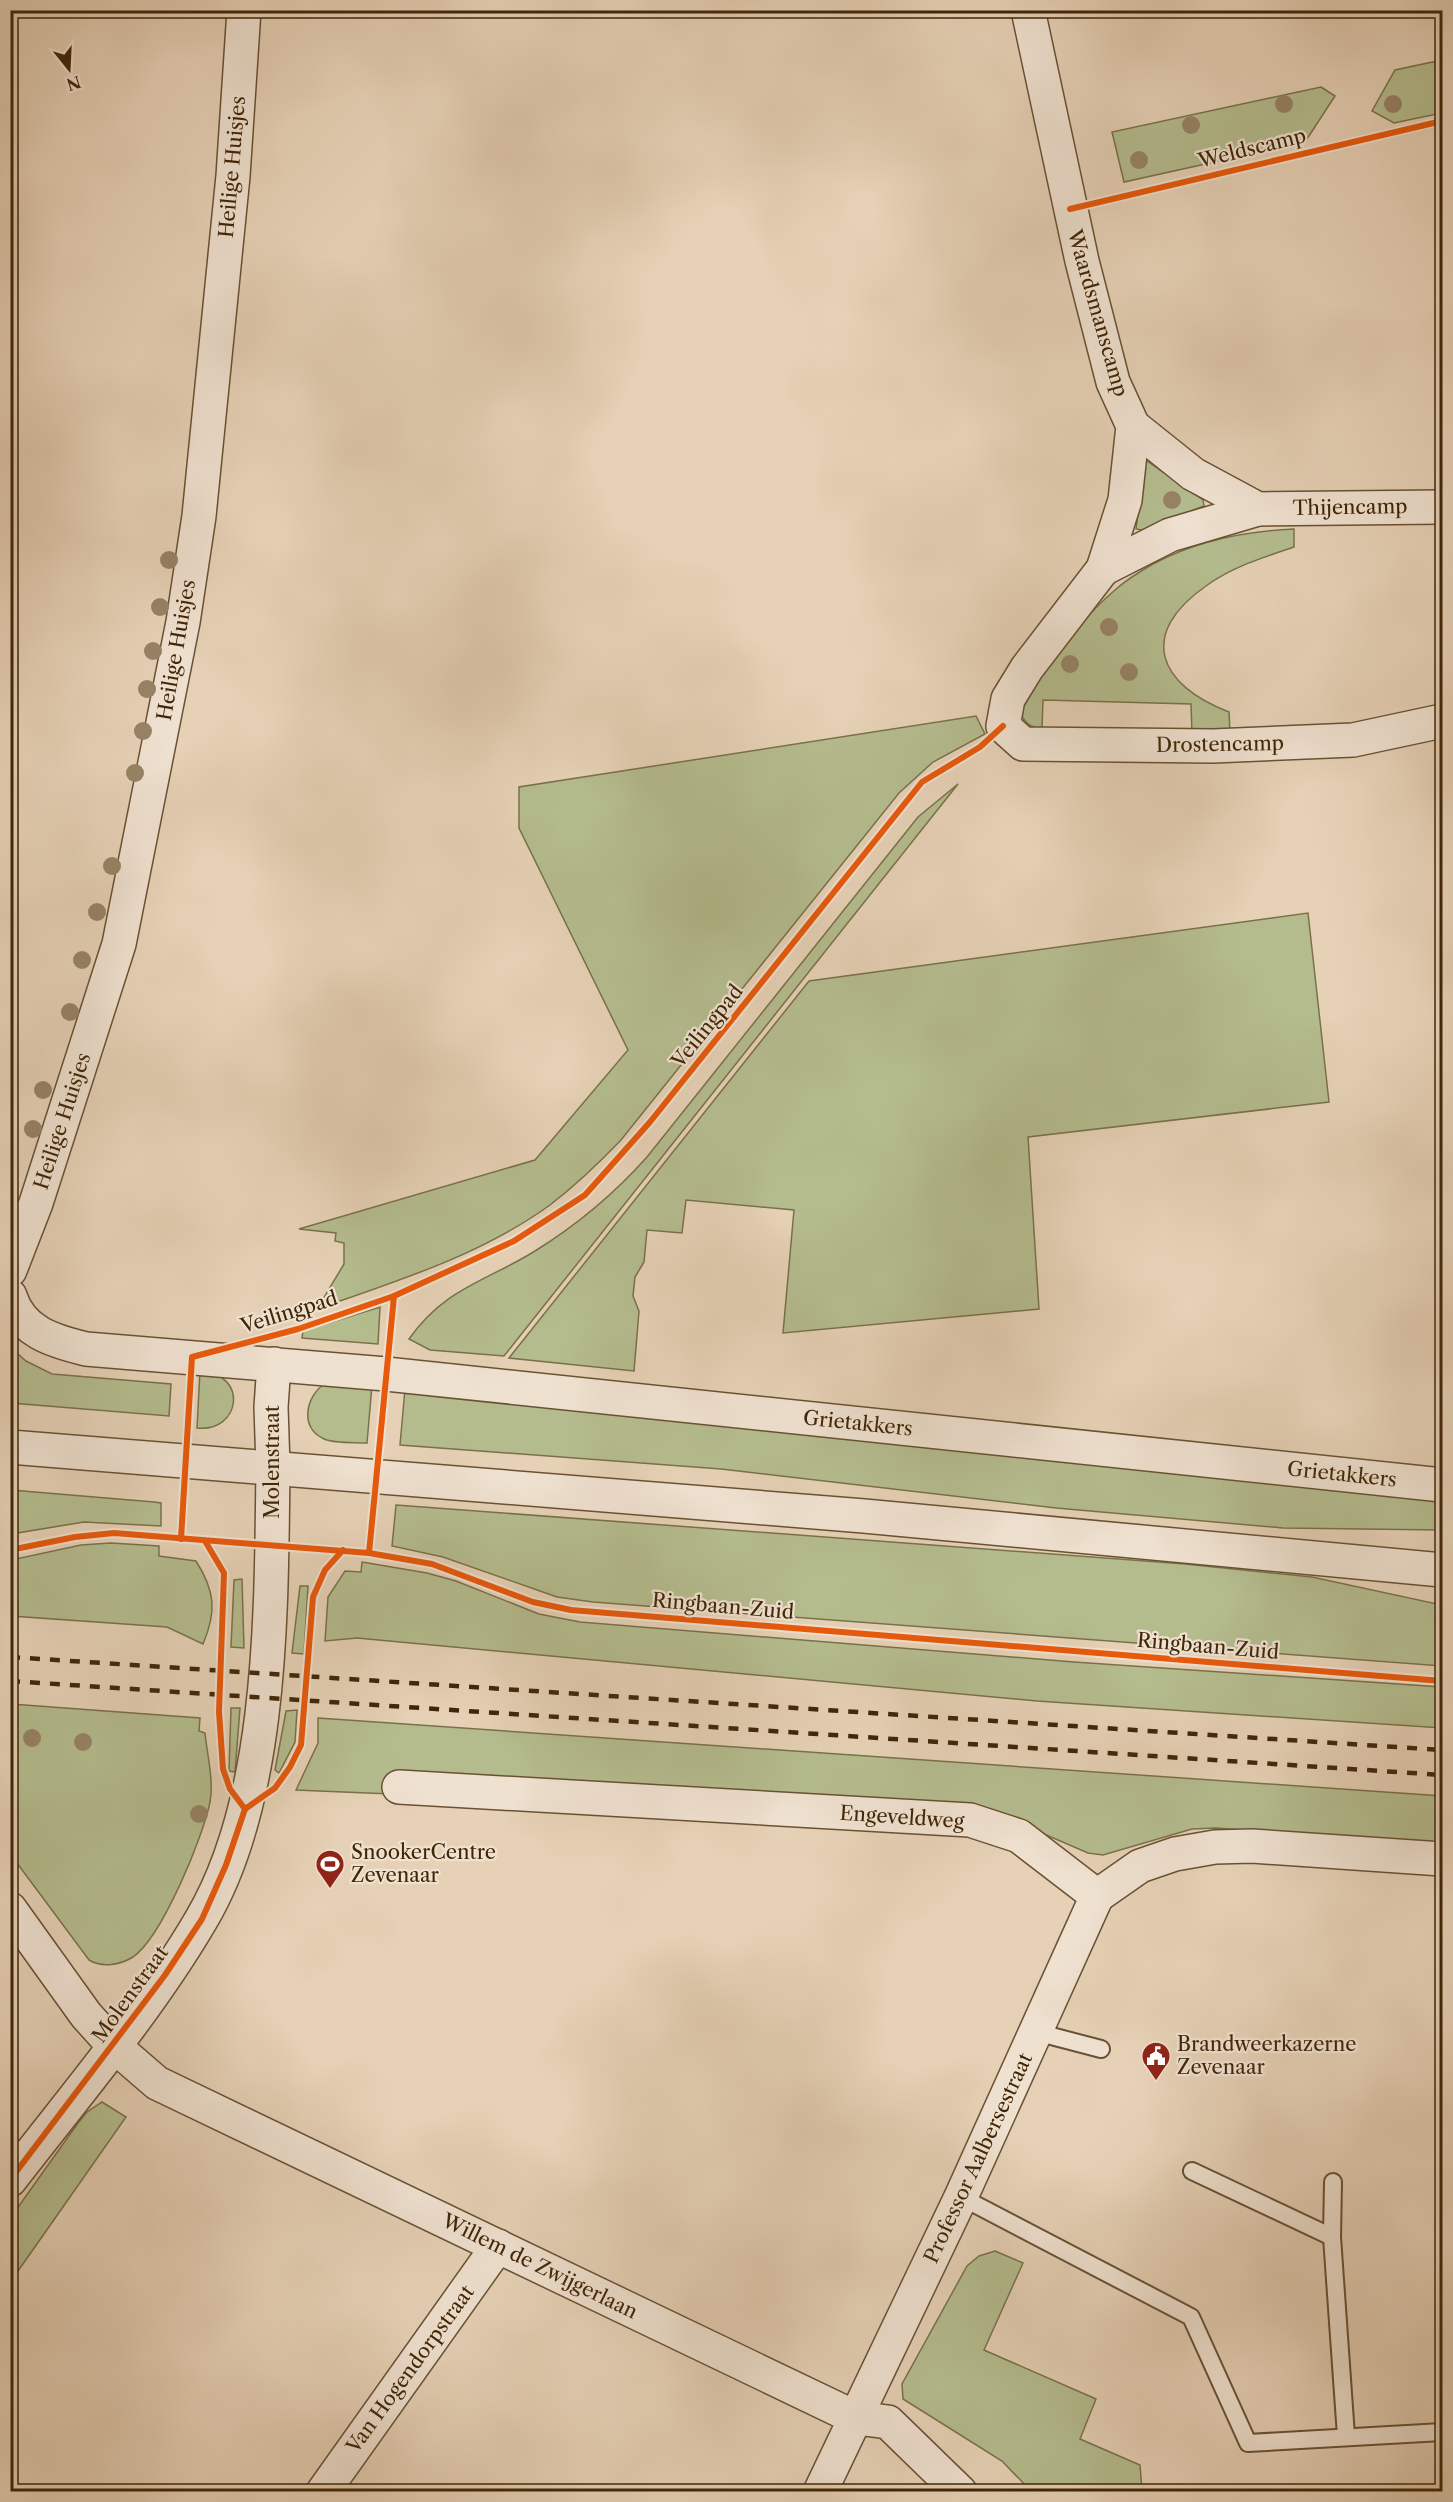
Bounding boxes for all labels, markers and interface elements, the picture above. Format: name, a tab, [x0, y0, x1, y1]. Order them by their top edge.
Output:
north arrow	[39, 39, 99, 99]
text: N	[64, 72, 83, 95]
street label: Heilige Huisjes	[214, 95, 250, 239]
street label: Weldscamp	[1195, 123, 1308, 173]
street label: Waardsmanscamp	[1062, 226, 1133, 399]
street label: Thijencamp	[1292, 494, 1408, 520]
street label: Heilige Huisjes	[152, 578, 200, 722]
street label: Drostencamp	[1156, 731, 1284, 757]
street label: Veilingpad	[666, 980, 748, 1073]
street label: Heilige Huisjes	[29, 1050, 95, 1192]
street label: Veilingpad	[237, 1286, 340, 1338]
street label: Molenstraat	[260, 1405, 284, 1519]
street label: Grietakkers	[802, 1405, 914, 1441]
street label: Grietakkers	[1286, 1456, 1398, 1492]
street label: Ringbaan-Zuid	[651, 1588, 795, 1624]
street label: Ringbaan-Zuid	[1136, 1628, 1280, 1664]
street label: Engeveldweg	[839, 1801, 966, 1833]
place label: SnookerCentre Zevenaar	[351, 1840, 496, 1887]
sports icon: SnookerCentre Zevenaar	[314, 1848, 346, 1890]
street label: Molenstraat	[87, 1941, 173, 2047]
place label: Brandweerkazerne Zevenaar	[1177, 2032, 1356, 2079]
public building icon: Brandweerkazerne Zevenaar	[1140, 2040, 1172, 2082]
street label: Professor Aalbersestraat	[919, 2049, 1037, 2267]
street label: Willem de Zwijgerlaan	[437, 2208, 642, 2324]
street label: Van Hogendorpstraat	[340, 2280, 479, 2458]

